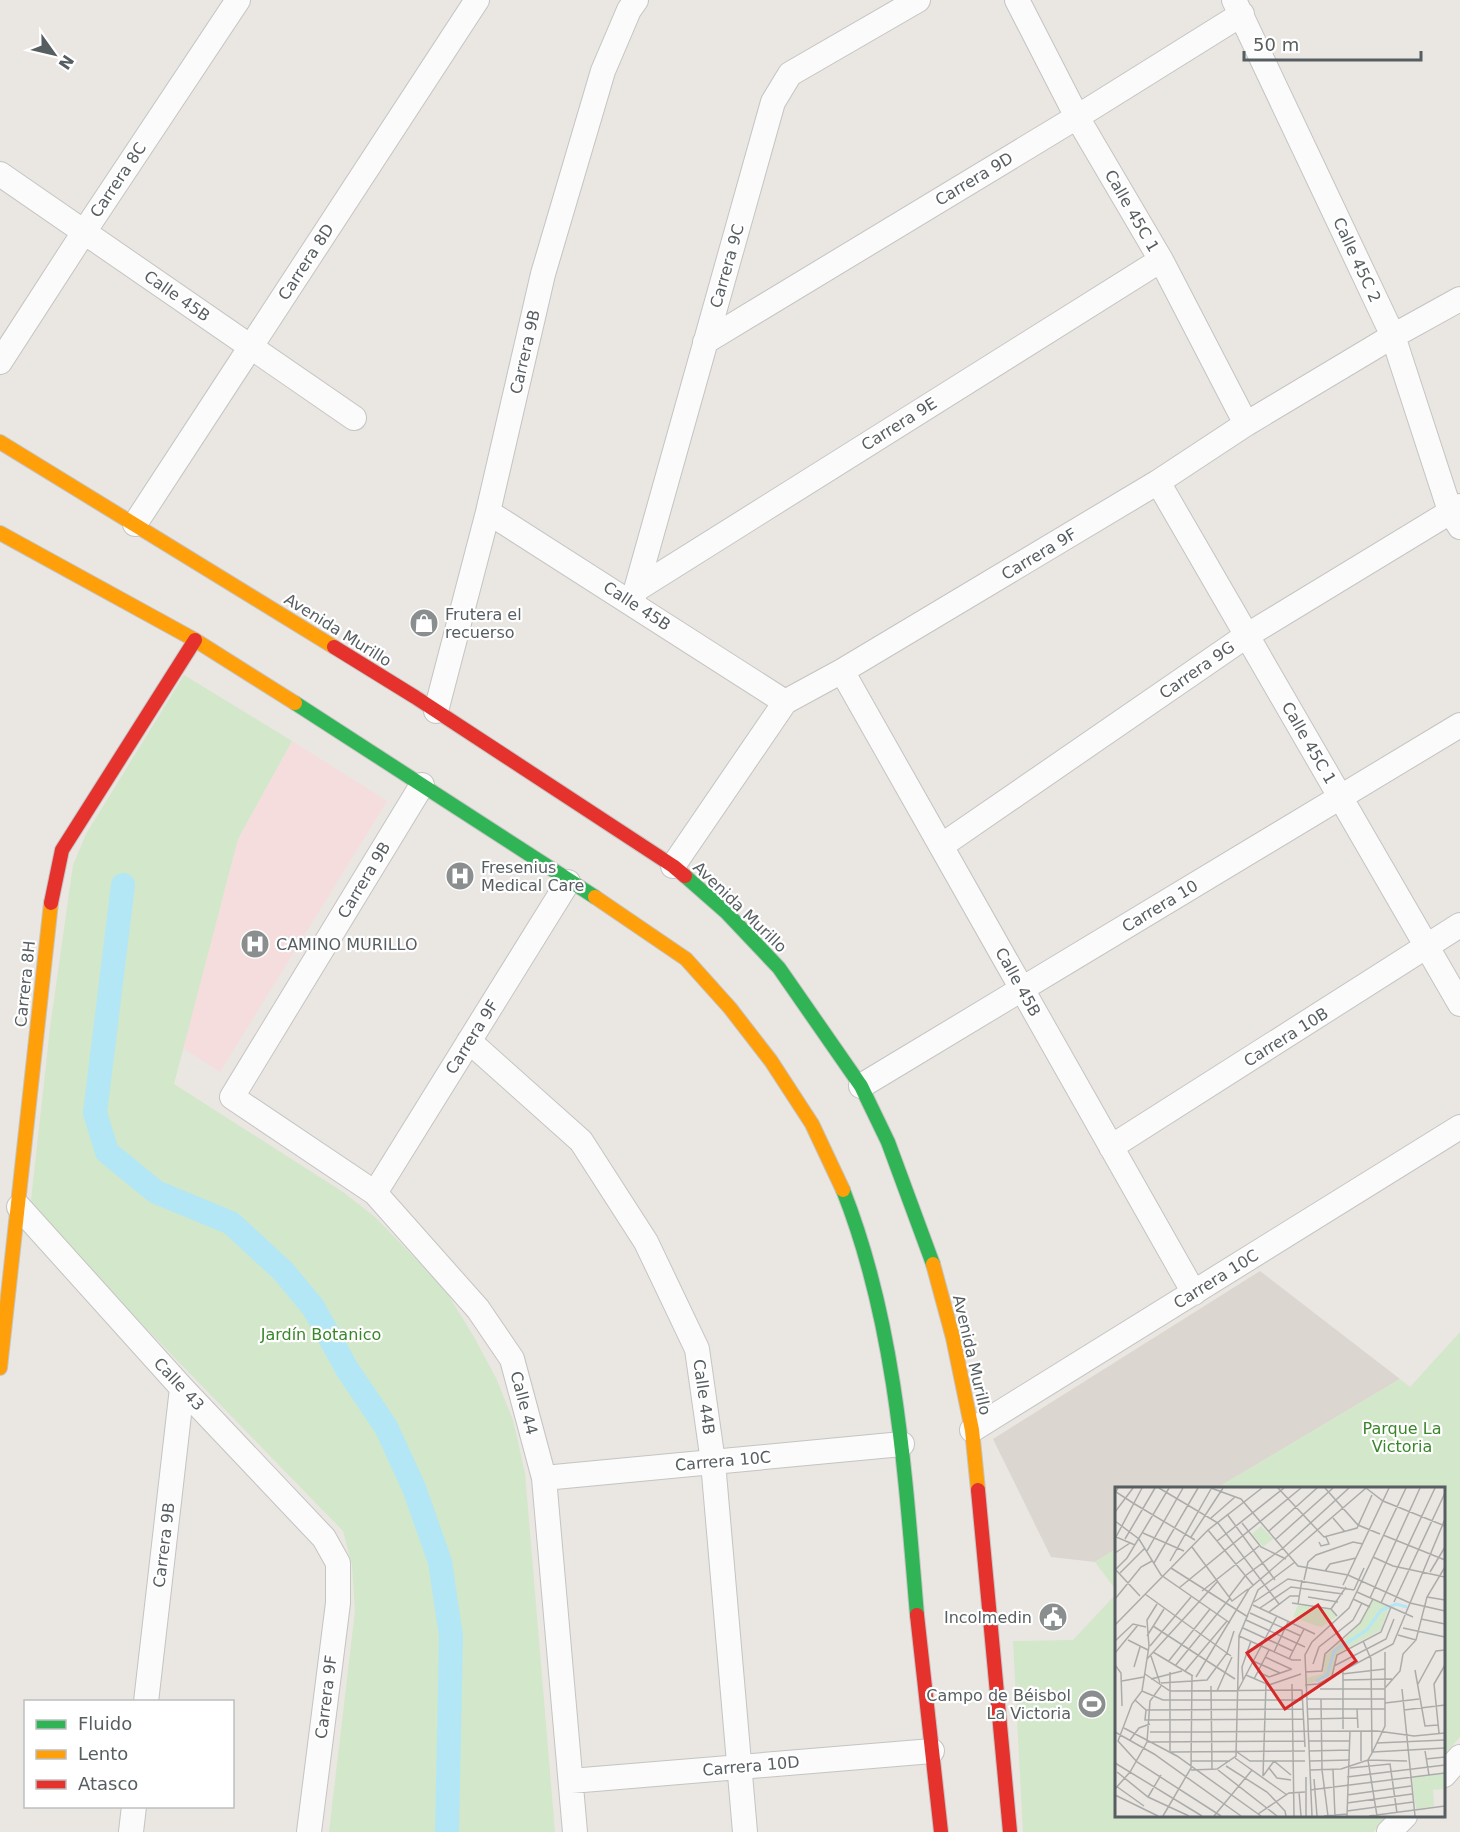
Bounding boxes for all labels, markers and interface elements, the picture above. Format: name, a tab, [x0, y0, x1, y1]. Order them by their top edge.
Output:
north arrow	[24, 24, 84, 84]
scale bar	[1244, 24, 1421, 62]
text: 50 m	[1253, 34, 1299, 55]
text: N	[54, 51, 78, 73]
street label: Carrera 8C	[86, 139, 150, 221]
street label: Carrera 9D	[932, 148, 1016, 210]
street label: Calle 45C 1	[1101, 167, 1163, 255]
street label: Calle 45C 2	[1329, 214, 1385, 306]
street label: Carrera 8D	[274, 220, 338, 304]
street label: Carrera 9C	[706, 222, 748, 310]
street label: Calle 45B	[140, 266, 214, 326]
street label: Carrera 9B	[506, 308, 544, 396]
street label: Carrera 9E	[858, 393, 940, 455]
street label: Carrera 9F	[998, 524, 1080, 584]
street label: Calle 45B	[600, 577, 674, 635]
street label: Avenida Murillo	[281, 589, 395, 671]
place label: Frutera el recuerso	[445, 605, 522, 642]
shop icon: Frutera el recuerso	[408, 607, 440, 639]
street label: Carrera 9G	[1156, 637, 1238, 703]
street label: Calle 45C 1	[1278, 699, 1340, 787]
street label: Carrera 9B	[334, 838, 394, 922]
place label: Fresenius Medical Care	[481, 858, 584, 895]
street label: Avenida Murillo	[689, 858, 791, 956]
hospital icon: Fresenius Medical Care	[444, 860, 476, 892]
street label: Carrera 10	[1119, 876, 1201, 936]
hospital icon: CAMINO MURILLO	[239, 928, 271, 960]
place label: CAMINO MURILLO	[276, 935, 418, 954]
street label: Carrera 8H	[11, 940, 39, 1028]
street label: Calle 45B	[991, 944, 1045, 1020]
street label: Carrera 9F	[442, 996, 502, 1078]
street label: Carrera 10B	[1240, 1003, 1332, 1071]
street label: Carrera 10C	[1170, 1245, 1262, 1313]
street label: Avenida Murillo	[949, 1293, 995, 1417]
park label: Jardín Botanico	[260, 1325, 381, 1344]
street label: Calle 43	[150, 1354, 208, 1414]
street label: Calle 44B	[689, 1358, 719, 1436]
street label: Calle 44	[506, 1369, 542, 1437]
park label: Parque La Victoria	[1363, 1419, 1441, 1456]
street label: Carrera 10C	[674, 1447, 772, 1475]
inset map	[1115, 1487, 1445, 1817]
street label: Carrera 9B	[149, 1501, 179, 1589]
public building icon: Incolmedin	[1037, 1601, 1069, 1633]
place label: Incolmedin	[944, 1608, 1032, 1627]
street label: Carrera 9F	[311, 1654, 341, 1740]
place label: Campo de Béisbol La Victoria	[926, 1686, 1071, 1723]
sports icon: Campo de Béisbol La Victoria	[1076, 1688, 1108, 1720]
legend	[24, 1700, 234, 1808]
text: Fluido	[78, 1713, 132, 1734]
text: Lento	[78, 1743, 128, 1764]
street label: Carrera 10D	[702, 1752, 800, 1780]
text: Atasco	[78, 1773, 138, 1794]

